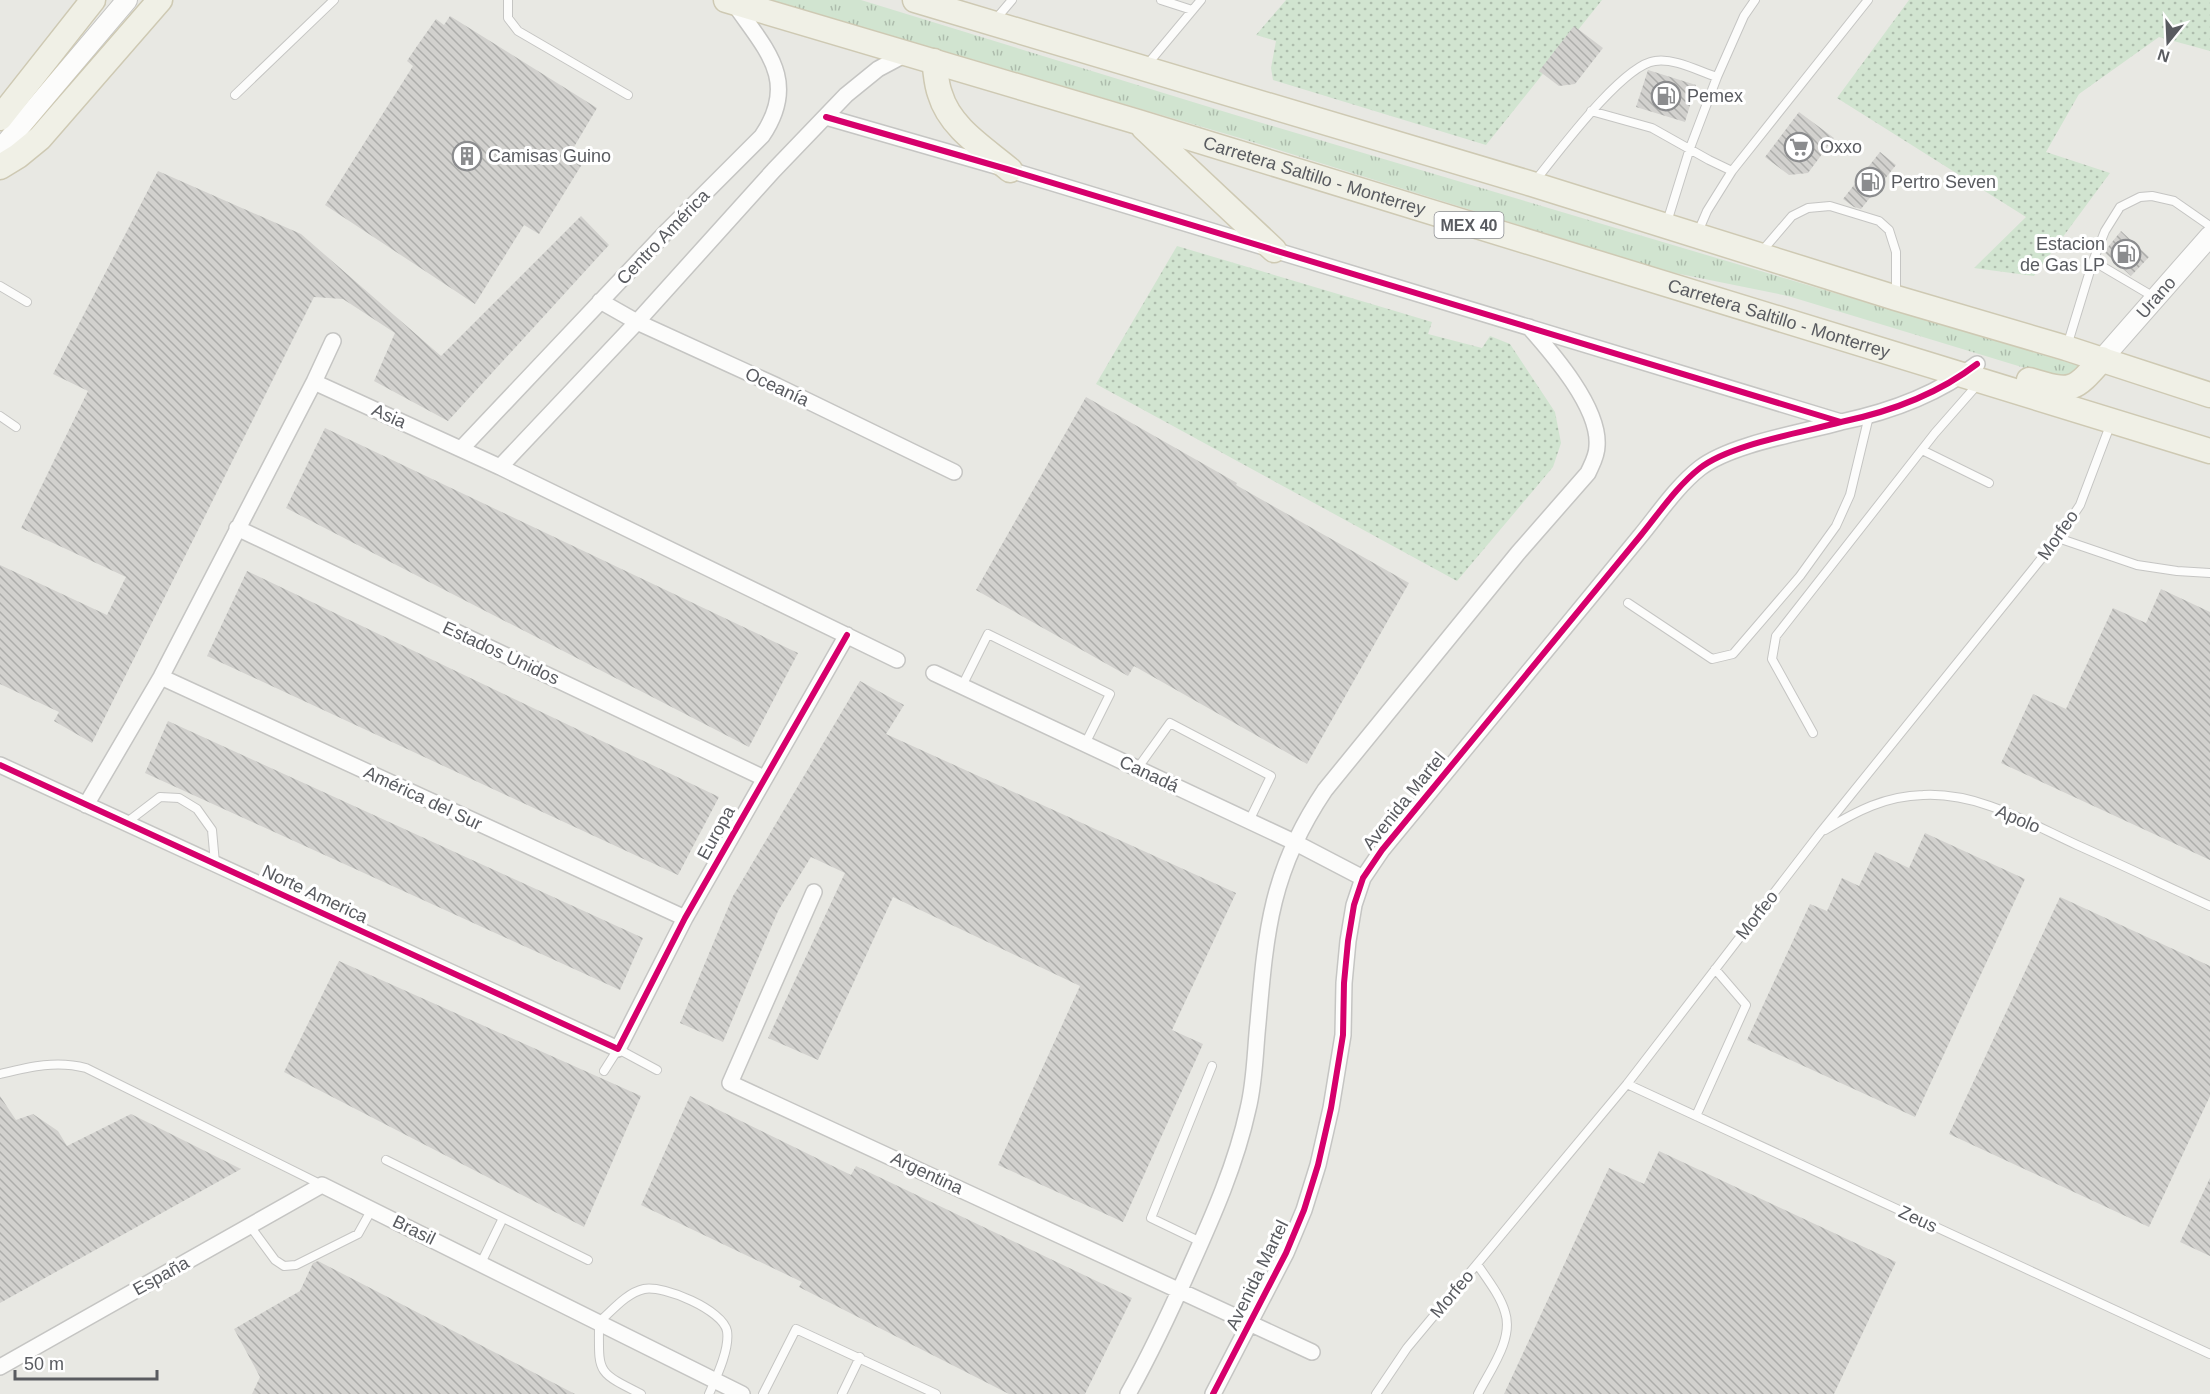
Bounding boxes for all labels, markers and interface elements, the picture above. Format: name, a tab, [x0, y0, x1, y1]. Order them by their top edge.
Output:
north arrow	[2138, 12, 2198, 72]
text: N	[2155, 46, 2172, 66]
fuel station icon: Pemex	[1650, 80, 1682, 112]
place label: Pemex	[1687, 86, 1743, 106]
supermarket icon: Oxxo	[1783, 131, 1815, 163]
street label: Carretera Saltillo - Monterrey	[1201, 133, 1428, 220]
place label: Oxxo	[1820, 137, 1862, 157]
building icon: Camisas Guino	[451, 140, 483, 172]
place label: Camisas Guino	[488, 146, 611, 166]
fuel station icon: Pertro Seven	[1854, 166, 1886, 198]
place label: Pertro Seven	[1891, 172, 1996, 192]
street label: Centro América	[613, 185, 714, 289]
road number: MEX 40	[1434, 212, 1504, 238]
place label: Estacion de Gas LP	[2020, 234, 2105, 275]
fuel station icon: Estacion de Gas LP	[2110, 238, 2142, 270]
street label: Urano	[2132, 272, 2180, 322]
street label: Carretera Saltillo - Monterrey	[1665, 275, 1892, 362]
street label: Oceanía	[742, 364, 813, 411]
street label: Asia	[369, 400, 410, 433]
street label: Morfeo	[2034, 506, 2082, 564]
street label: Estados Unidos	[440, 617, 562, 689]
street label: Avenida Martel	[1359, 748, 1449, 854]
street label: Canadá	[1116, 752, 1183, 797]
street label: América del Sur	[361, 762, 485, 834]
street label: Apolo	[1993, 801, 2043, 837]
street label: Europa	[693, 802, 739, 863]
street label: Norte America	[259, 861, 372, 928]
street label: Morfeo	[1732, 887, 1782, 943]
street label: Argentina	[888, 1148, 967, 1199]
street label: Zeus	[1896, 1201, 1940, 1237]
street label: Brasil	[389, 1211, 439, 1249]
street label: Avenida Martel	[1222, 1217, 1292, 1333]
street label: España	[129, 1252, 193, 1300]
street label: Morfeo	[1426, 1266, 1478, 1322]
scale bar	[15, 1343, 158, 1381]
text: 50 m	[24, 1354, 64, 1374]

